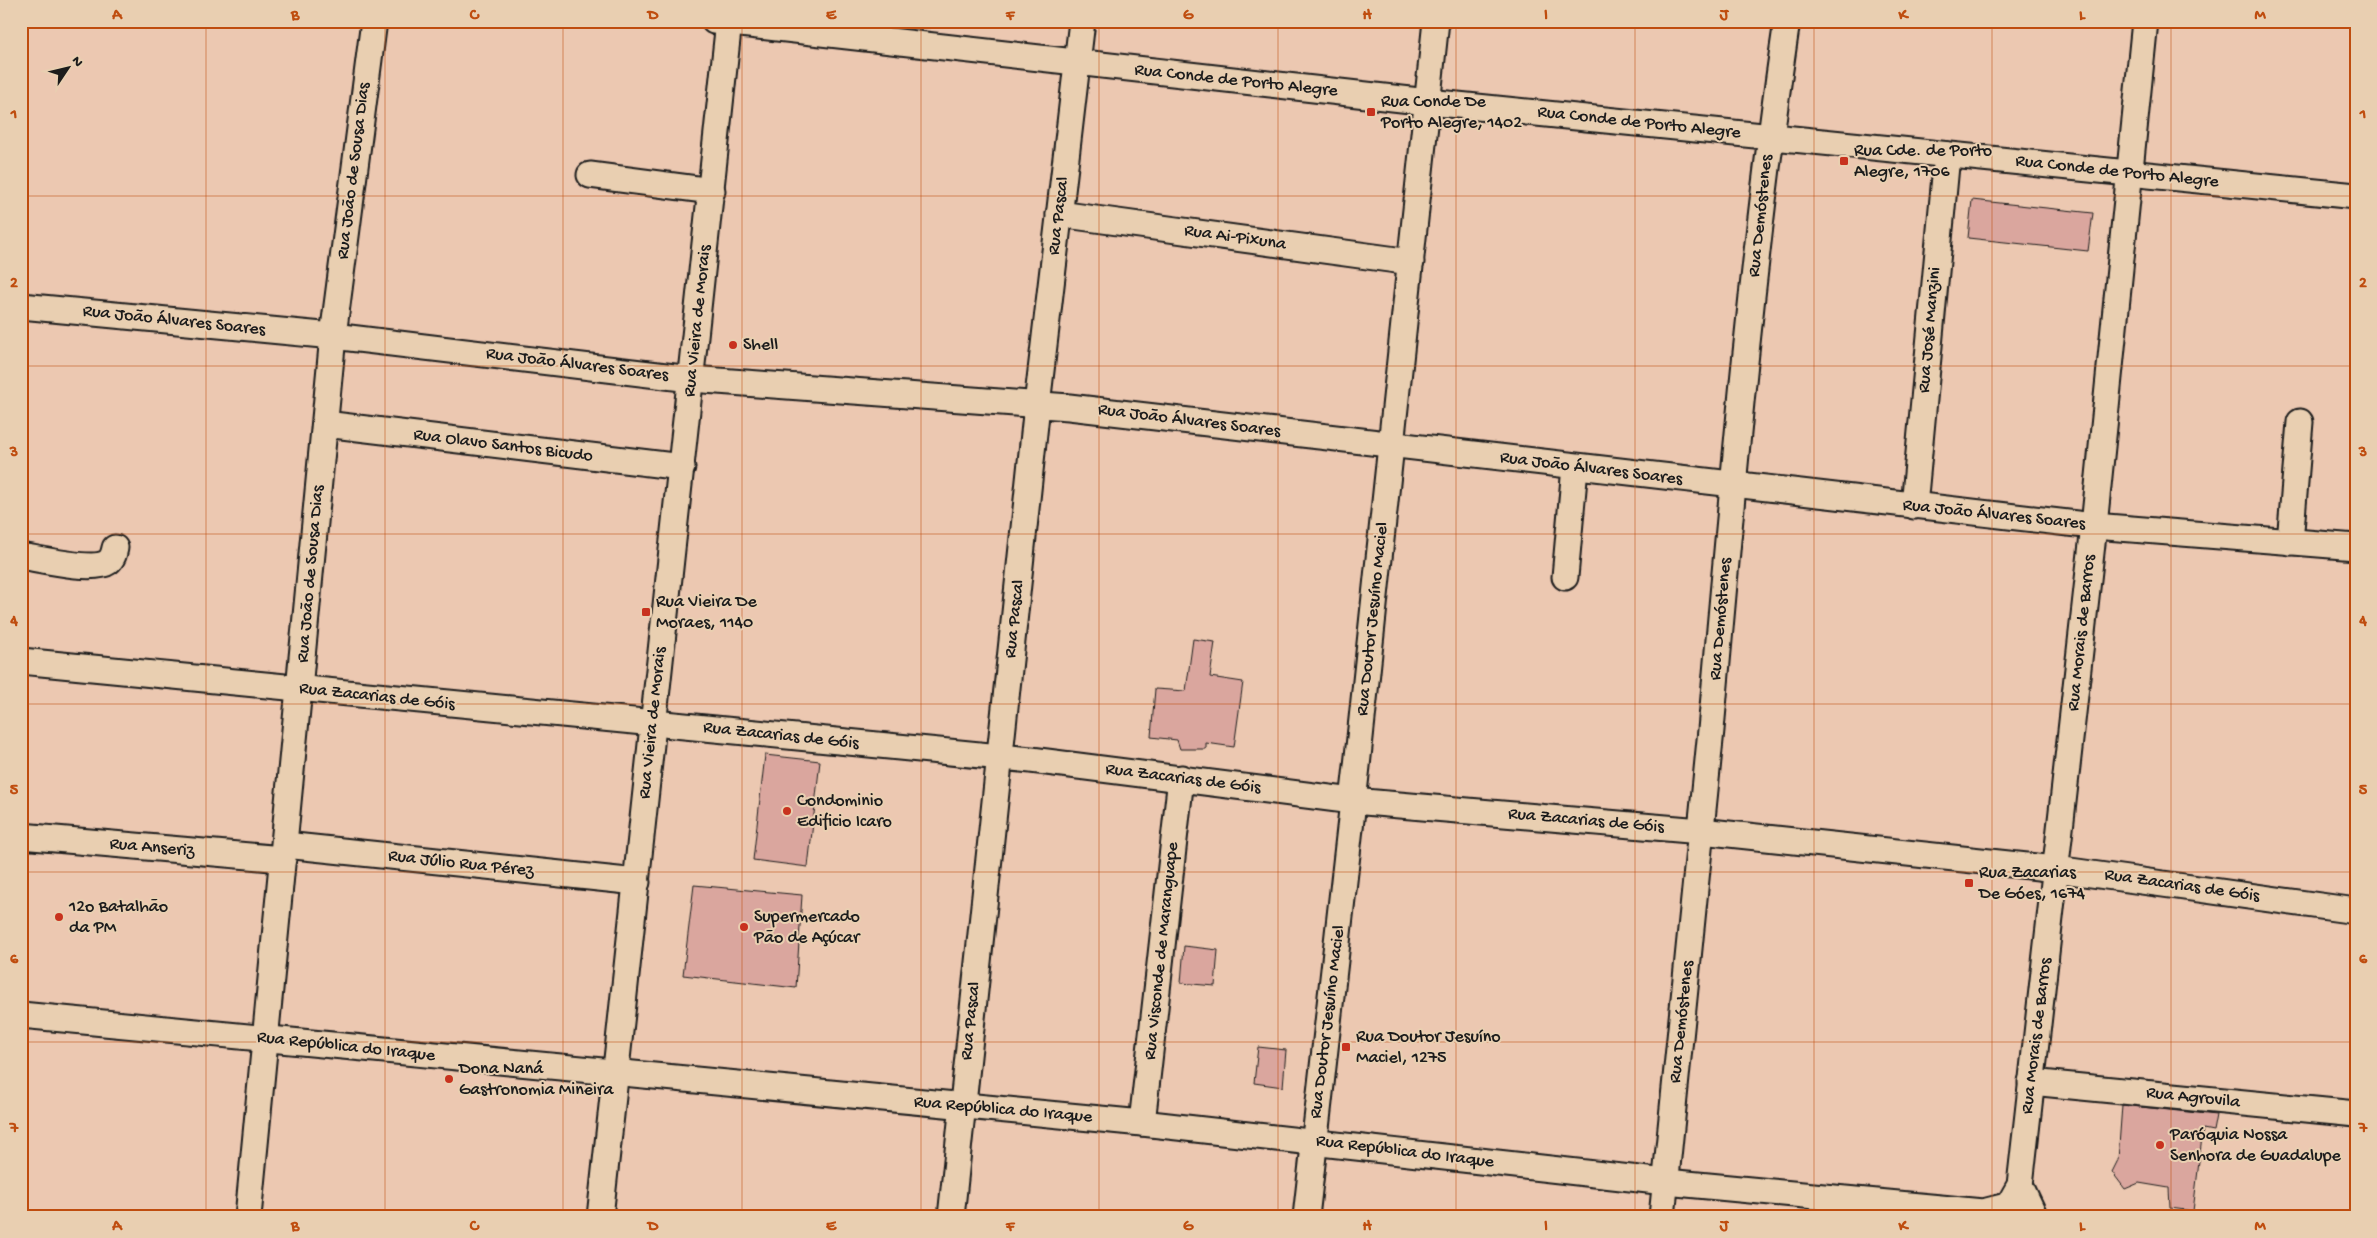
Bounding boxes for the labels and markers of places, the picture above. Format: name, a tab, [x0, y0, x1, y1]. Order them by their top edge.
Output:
place label: Rua Conde De Porto Alegre, 1402	[1380, 92, 1522, 134]
marker: Rua Conde De Porto Alegre, 1402	[1365, 106, 1377, 118]
place label: Rua Cde. de Porto Alegre, 1706	[1854, 141, 1992, 183]
marker: Rua Cde. de Porto Alegre, 1706	[1838, 155, 1850, 167]
place label: Shell	[743, 335, 778, 356]
marker: Shell	[727, 339, 739, 351]
place label: Rua Vieira De Moraes, 1140	[656, 592, 758, 634]
marker: Rua Vieira De Moraes, 1140	[640, 606, 652, 618]
place label: Condominio Edificio Icaro	[797, 791, 892, 833]
marker: Condominio Edificio Icaro	[781, 805, 793, 817]
place label: Rua Zacarias De Góes, 1674	[1978, 863, 2086, 905]
marker: Rua Zacarias De Góes, 1674	[1963, 877, 1975, 889]
place label: 12o Batalhão da PM	[68, 897, 168, 939]
place label: Supermercado Pão de Açúcar	[753, 907, 861, 949]
marker: 12o Batalhão da PM	[53, 911, 65, 923]
marker: Supermercado Pão de Açúcar	[738, 921, 750, 933]
place label: Rua Doutor Jesuíno Maciel, 1275	[1356, 1027, 1501, 1069]
marker: Rua Doutor Jesuíno Maciel, 1275	[1340, 1041, 1352, 1053]
place label: Dona Naná Gastronomia Mineira	[458, 1059, 614, 1101]
marker: Dona Naná Gastronomia Mineira	[443, 1073, 455, 1085]
place label: Paróquia Nossa Senhora de Guadalupe	[2169, 1125, 2342, 1167]
marker: Paróquia Nossa Senhora de Guadalupe	[2154, 1139, 2166, 1151]

